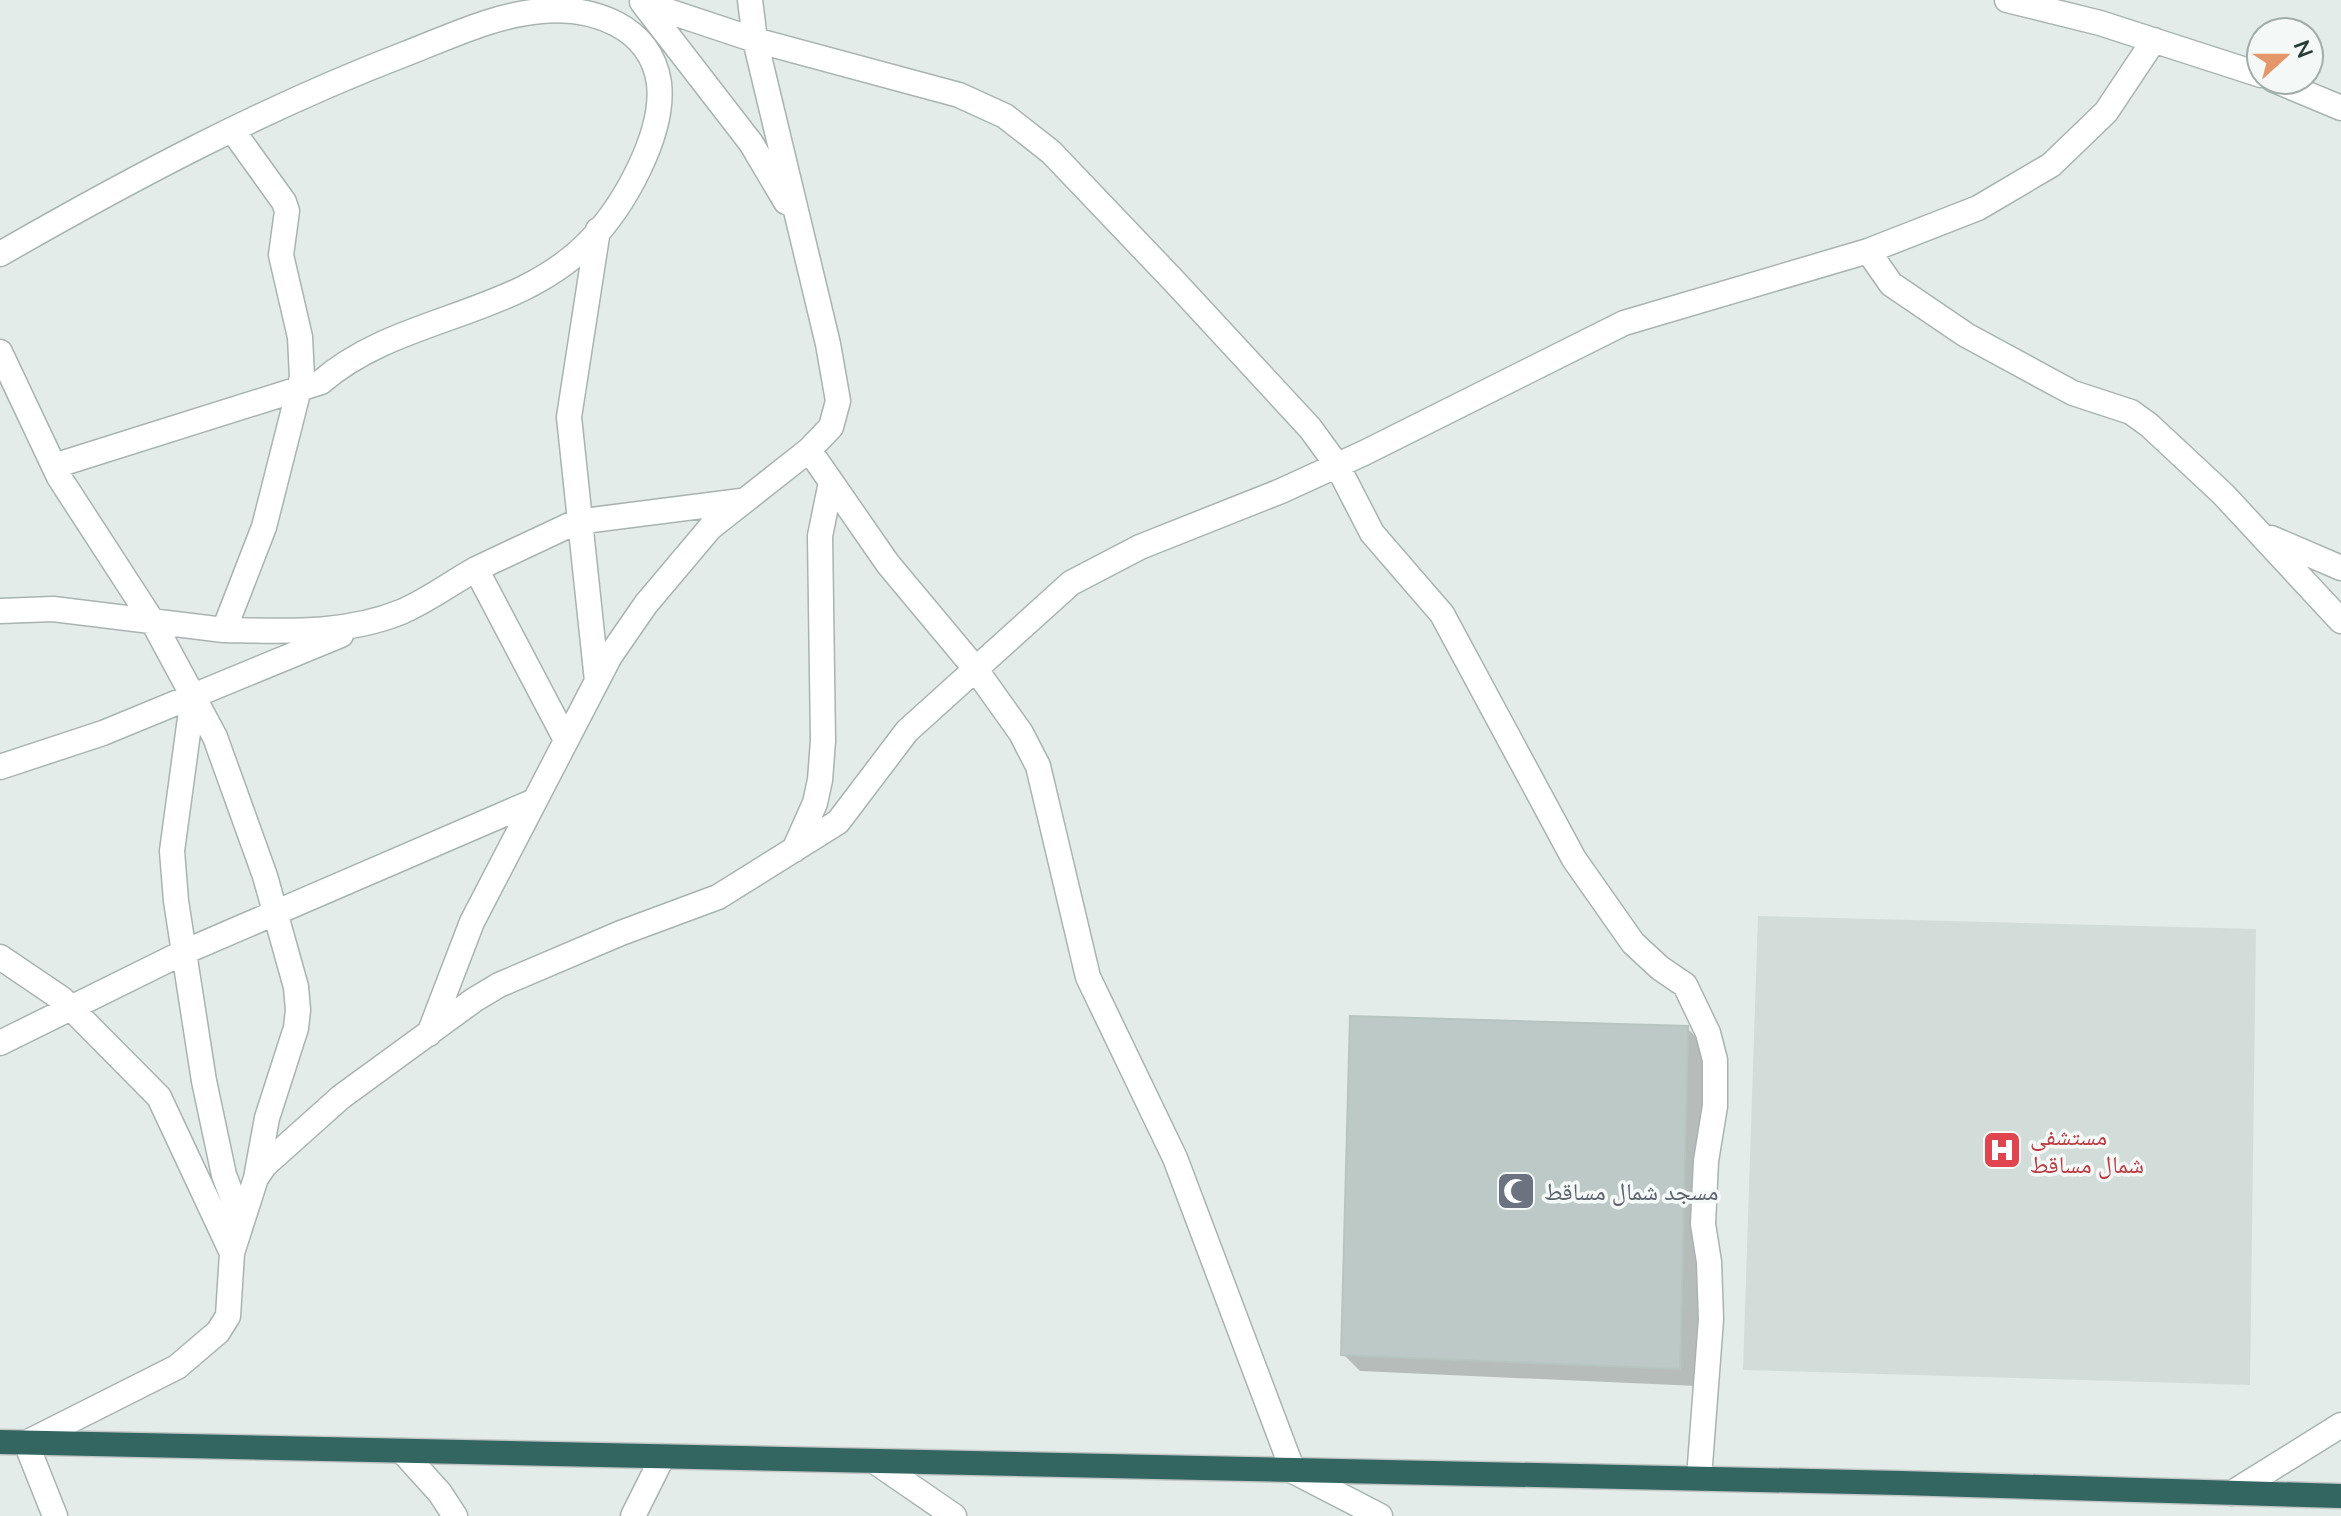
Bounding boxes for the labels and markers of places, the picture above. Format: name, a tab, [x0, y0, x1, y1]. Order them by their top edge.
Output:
place label: مستشفى شمال مساقط	[2030, 1121, 2144, 1179]
hospital icon: مستشفى شمال مساقط	[1981, 1129, 2023, 1171]
mosque icon: مسجد شمال مساقط	[1495, 1170, 1537, 1212]
place label: مسجد شمال مساقط	[1544, 1176, 1718, 1206]

